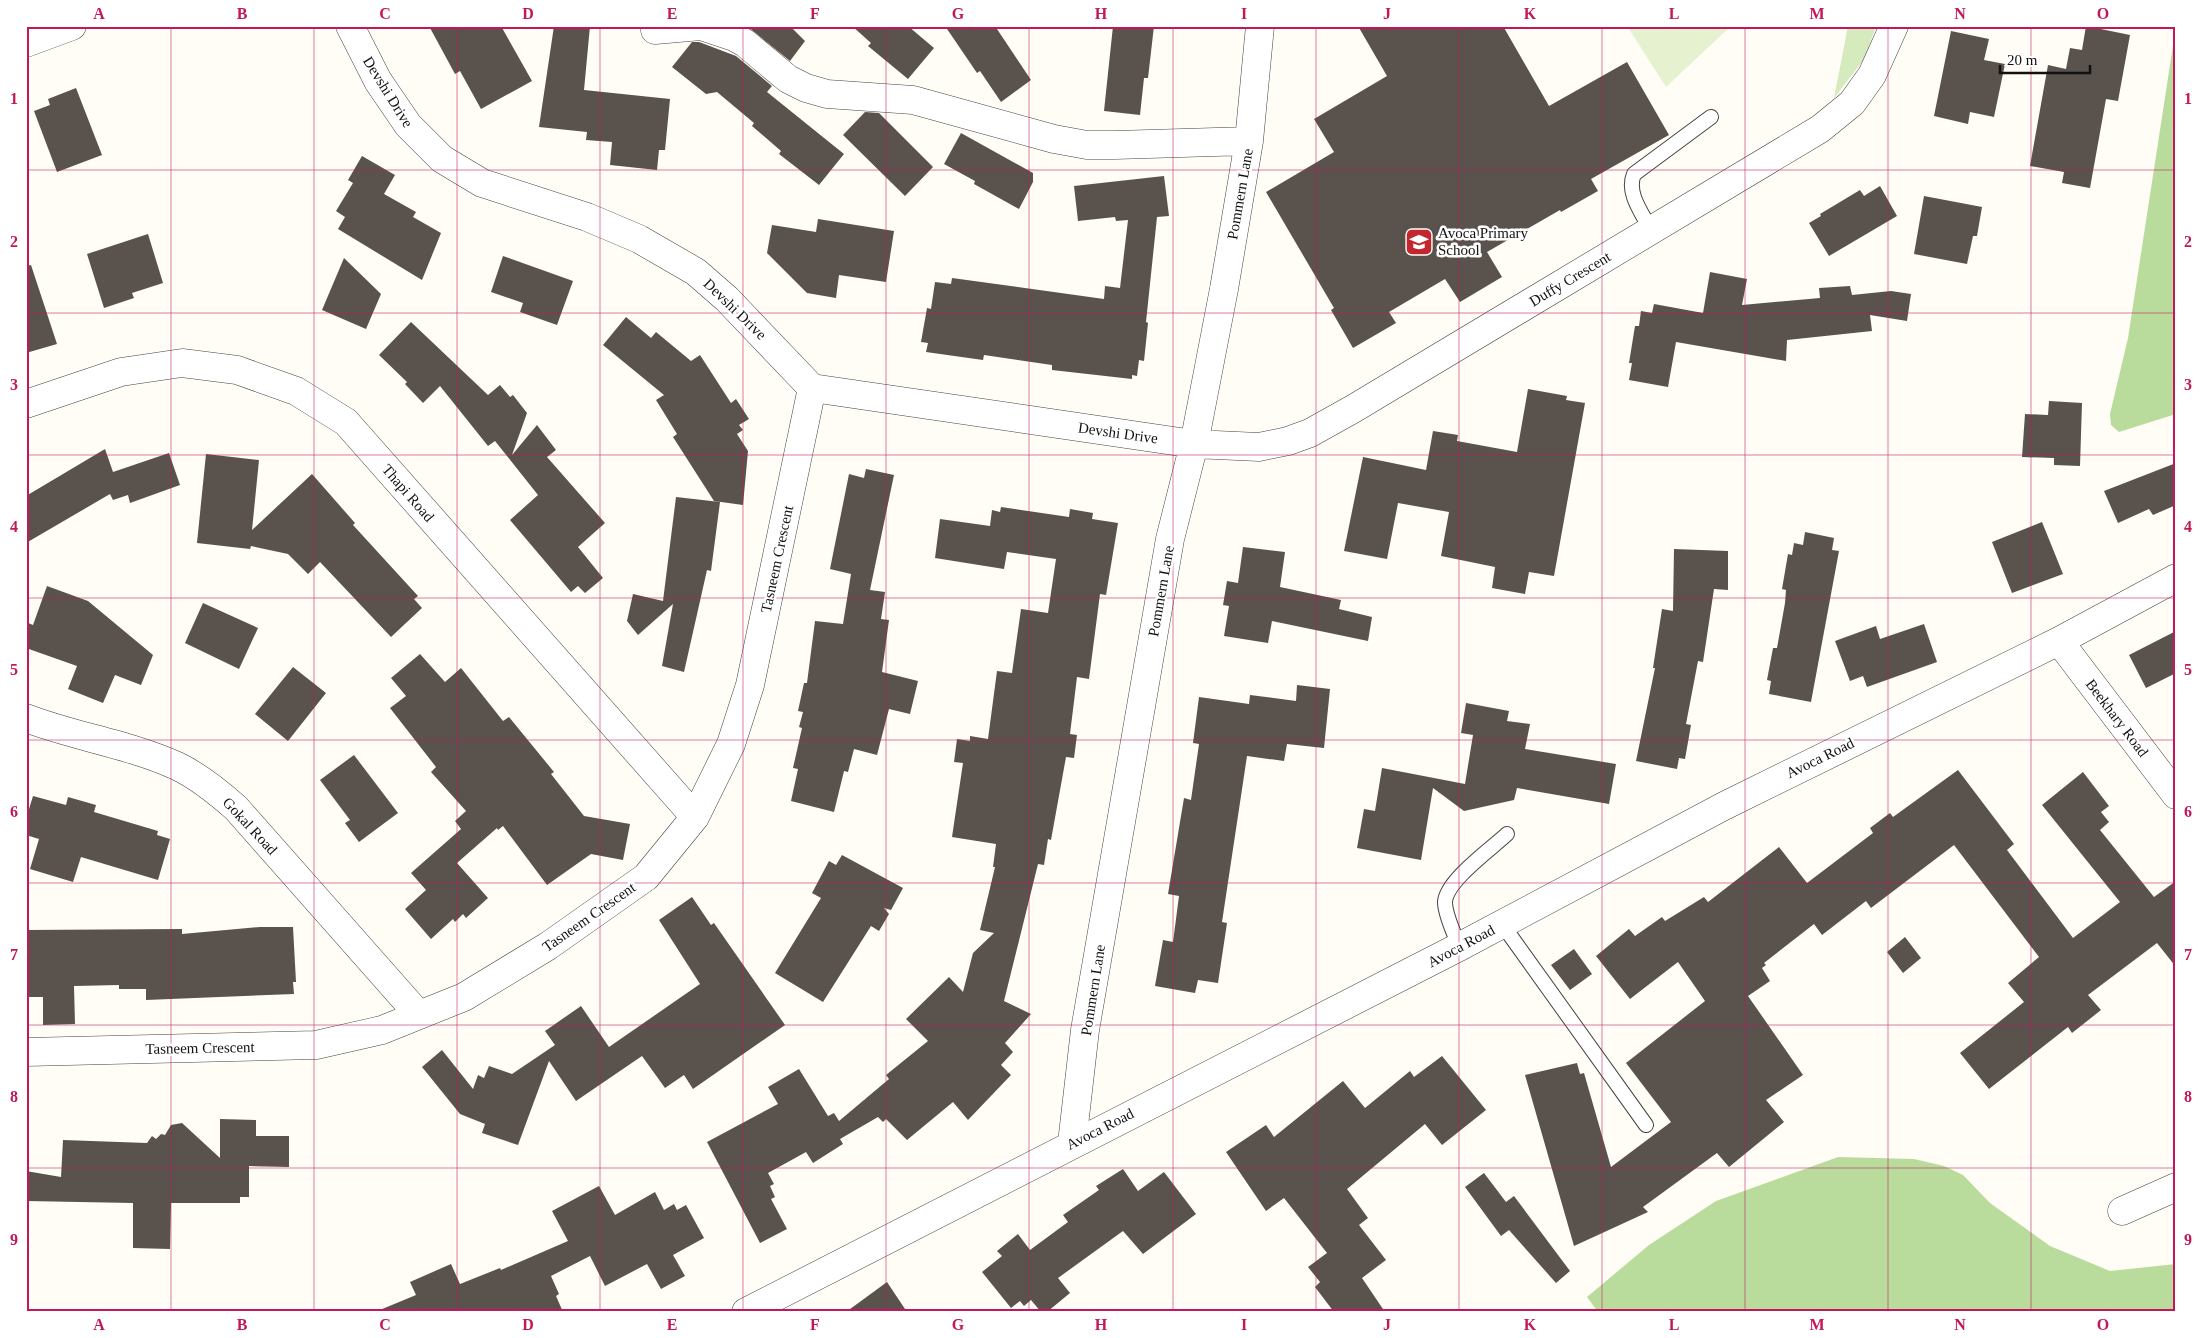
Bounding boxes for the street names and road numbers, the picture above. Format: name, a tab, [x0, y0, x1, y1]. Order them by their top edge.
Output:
street label: Devshi Drive	[360, 54, 416, 131]
street label: Pommern Lane	[1224, 147, 1256, 241]
street label: Duffy Crescent	[1527, 248, 1614, 309]
street label: Devshi Drive	[701, 275, 770, 343]
street label: Devshi Drive	[1077, 419, 1159, 447]
street label: Thapi Road	[379, 461, 437, 525]
street label: Tasneem Crescent	[758, 503, 796, 614]
street label: Pommern Lane	[1145, 544, 1177, 638]
street label: Beekhary Road	[2083, 676, 2152, 760]
street label: Avoca Road	[1783, 734, 1857, 781]
street label: Gokal Road	[220, 794, 281, 858]
street label: Tasneem Crescent	[540, 879, 639, 955]
street label: Avoca Road	[1425, 921, 1498, 970]
street label: Pommern Lane	[1078, 943, 1108, 1037]
street label: Tasneem Crescent	[145, 1039, 256, 1057]
street label: Avoca Road	[1064, 1105, 1137, 1153]

